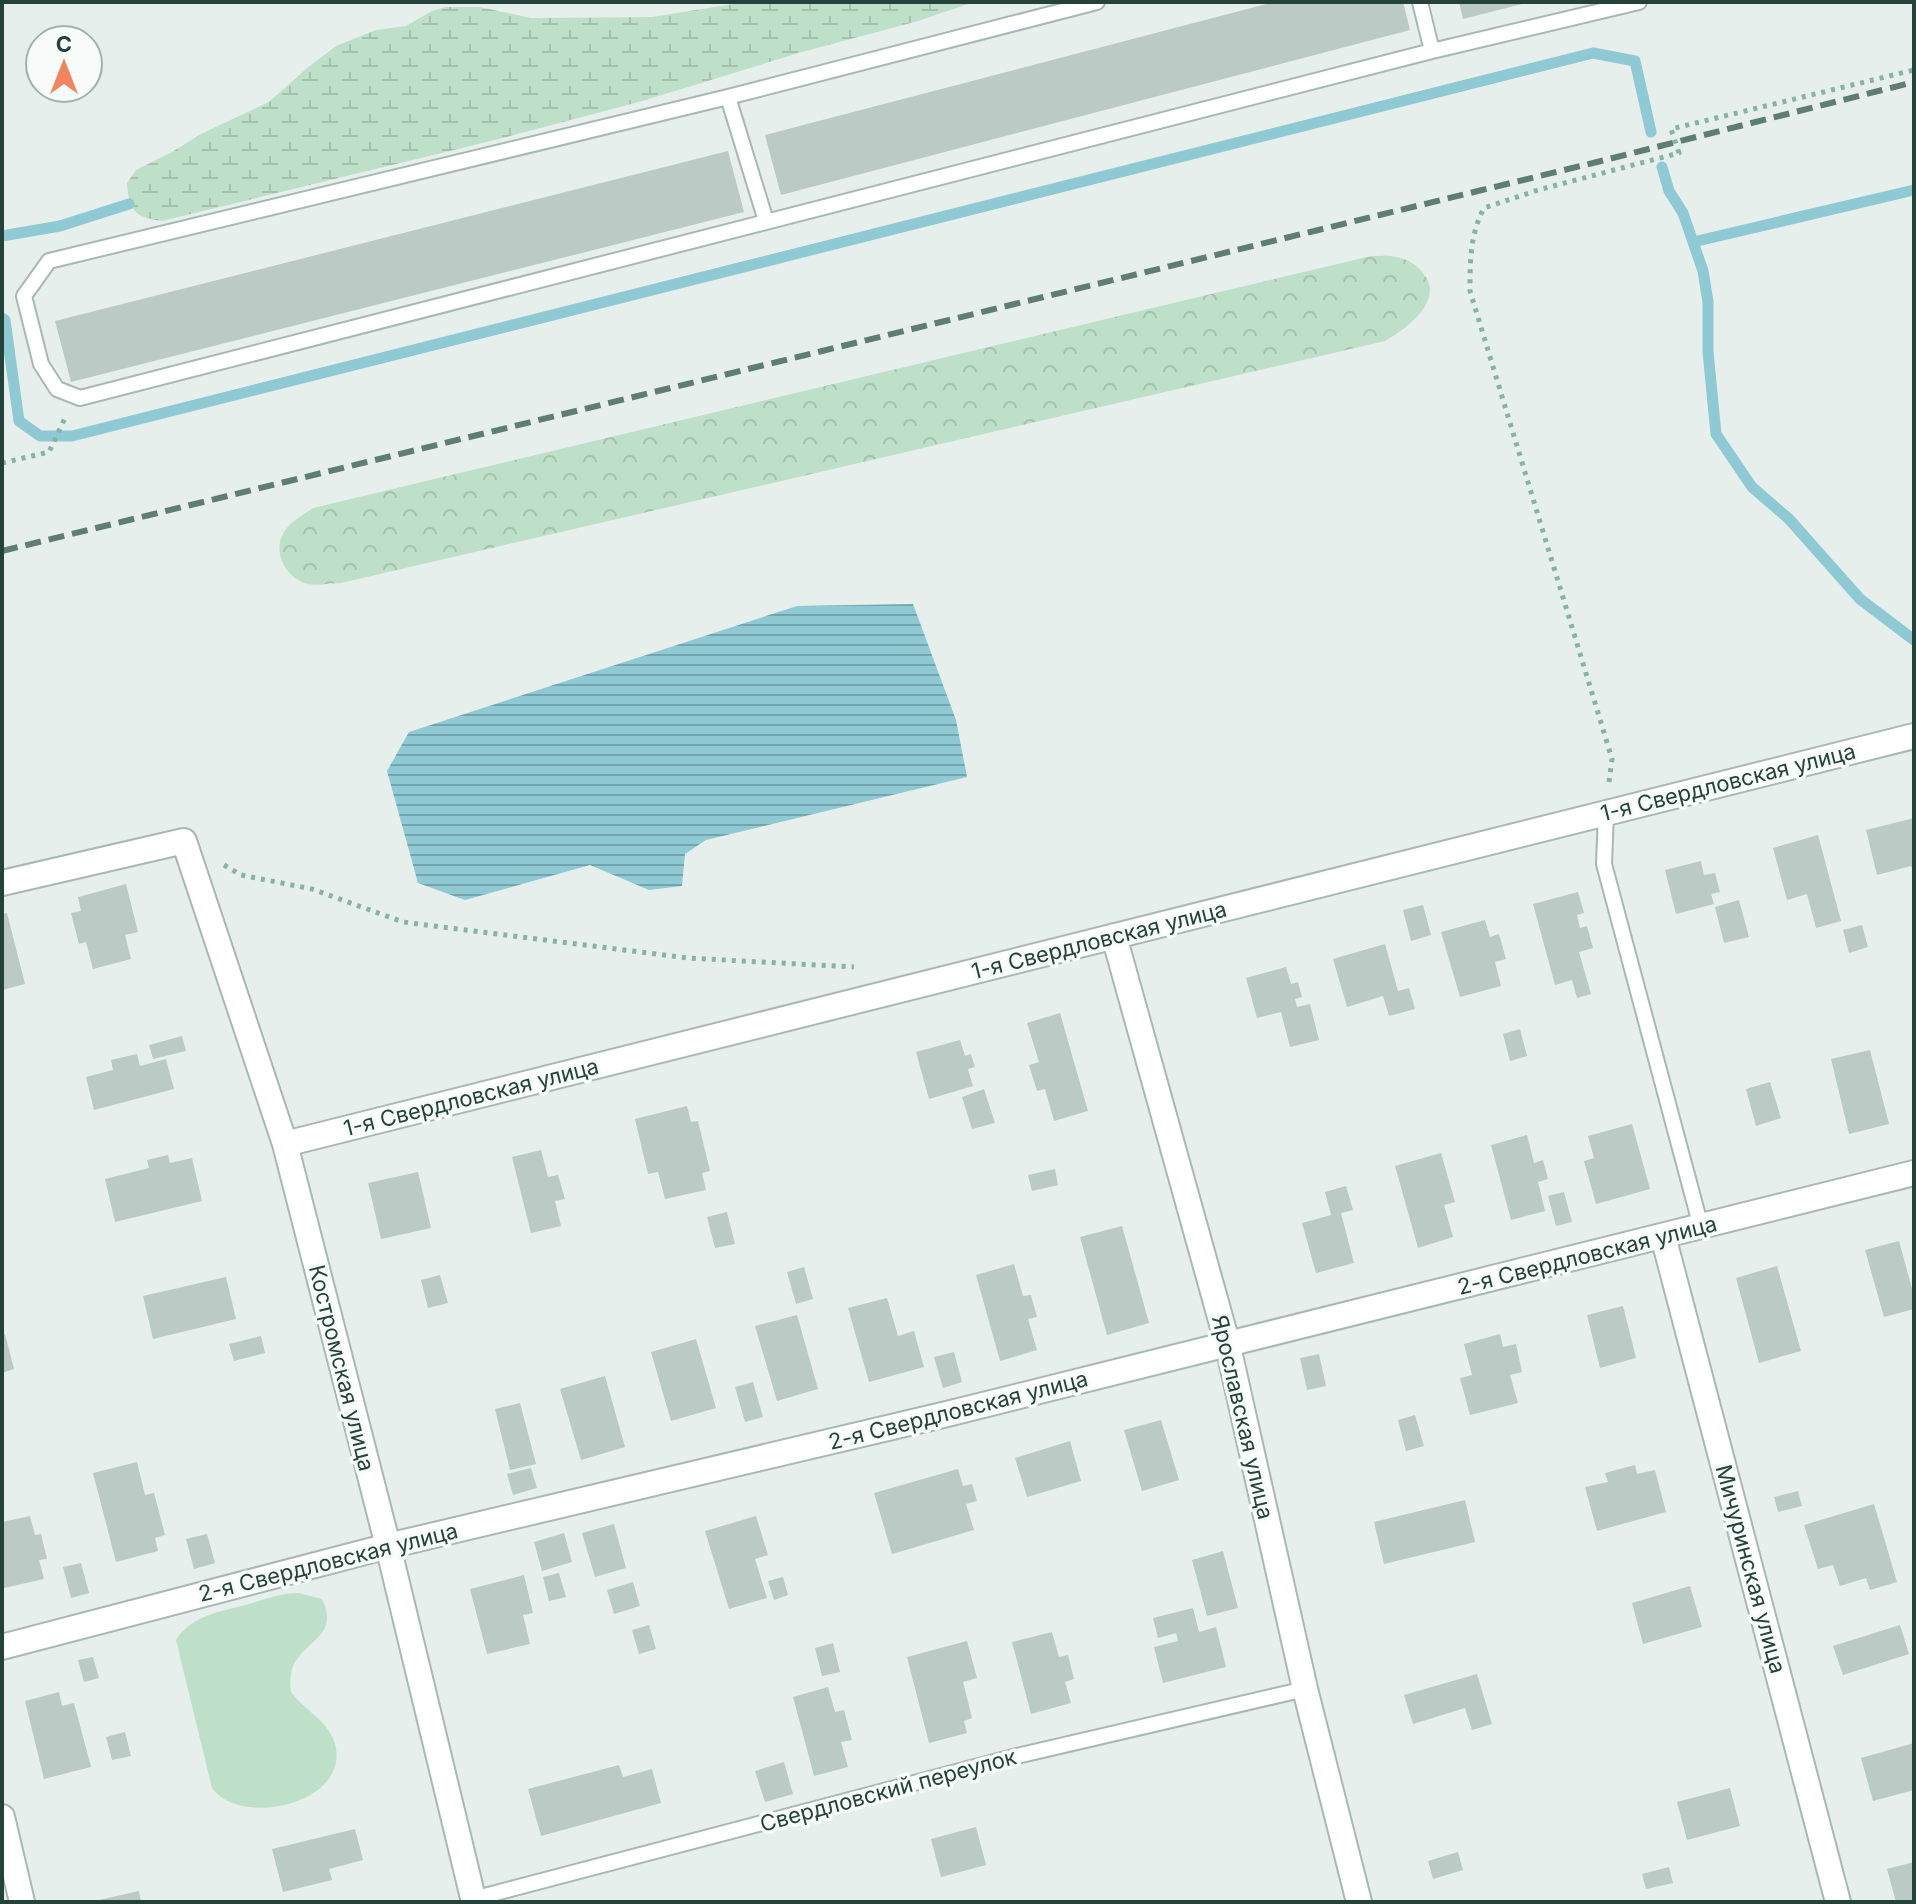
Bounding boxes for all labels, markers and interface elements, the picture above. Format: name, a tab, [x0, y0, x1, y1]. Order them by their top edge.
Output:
north arrow	[24, 24, 104, 104]
text: С	[56, 31, 72, 57]
street label: 1-я Свердловская улица	[1598, 738, 1858, 826]
street label: 1-я Свердловская улица	[969, 896, 1229, 984]
street label: 1-я Свердловская улица	[341, 1053, 601, 1141]
street label: 2-я Свердловская улица	[1455, 1210, 1719, 1300]
street label: Костромская улица	[304, 1262, 380, 1474]
street label: Ярославская улица	[1207, 1312, 1279, 1522]
street label: 2-я Свердловская улица	[826, 1365, 1090, 1455]
street label: Мичуринская улица	[1711, 1462, 1791, 1676]
street label: 2-я Свердловская улица	[196, 1517, 460, 1607]
street label: Свердловский переулок	[757, 1743, 1019, 1837]

